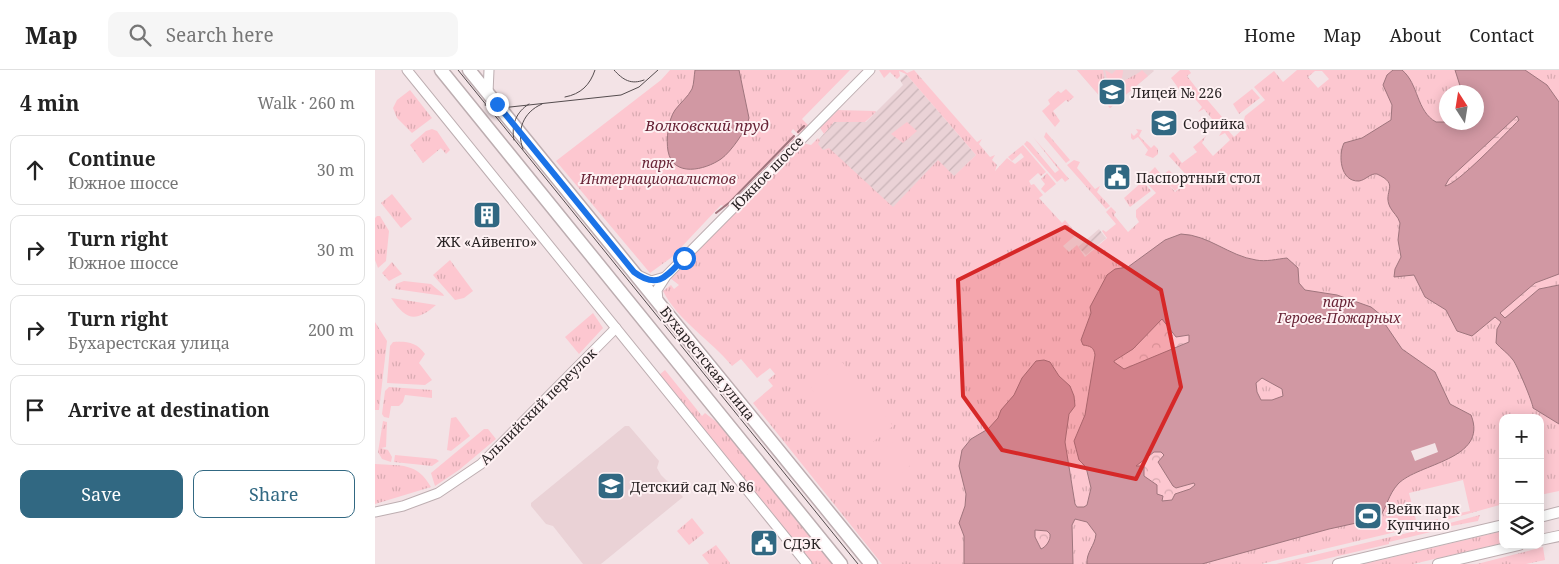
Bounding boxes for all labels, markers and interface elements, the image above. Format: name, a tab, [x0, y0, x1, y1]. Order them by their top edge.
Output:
search box	[108, 12, 458, 57]
text: Map	[25, 18, 78, 51]
icon: search	[126, 21, 154, 49]
text: Search here	[166, 22, 274, 48]
text: Home	[1244, 23, 1295, 47]
text: Map	[1323, 23, 1361, 47]
text: About	[1389, 23, 1441, 47]
text: Contact	[1469, 23, 1534, 47]
school or university icon: Лицей № 226	[1097, 77, 1127, 107]
place label: Лицей № 226	[1131, 83, 1222, 102]
north arrow	[1439, 85, 1484, 130]
text: 4 min	[20, 89, 79, 117]
text: Walk · 260 m	[258, 92, 355, 114]
route end	[486, 93, 509, 116]
school or university icon: Софийка	[1149, 108, 1179, 138]
place label: Софийка	[1183, 114, 1245, 133]
water label: Волковский пруд	[644, 115, 769, 135]
street label: Южное шоссе	[727, 132, 807, 214]
text: Continue	[68, 146, 156, 172]
park label: парк Интернационалистов	[579, 153, 736, 188]
icon: ahead	[21, 156, 49, 184]
text: 30 m	[317, 159, 354, 181]
public building icon: Паспортный стол	[1102, 162, 1132, 192]
place label: Паспортный стол	[1136, 168, 1261, 187]
text: Южное шоссе	[68, 172, 178, 194]
building icon: ЖК «Айвенго»	[472, 200, 502, 230]
text: Turn right	[68, 226, 168, 252]
place label: ЖК «Айвенго»	[436, 232, 537, 251]
icon: right	[21, 236, 49, 264]
text: 30 m	[317, 239, 354, 261]
route start	[673, 247, 696, 270]
text: Южное шоссе	[68, 252, 178, 274]
park label: парк Героев-Пожарных	[1276, 292, 1401, 327]
street label: Бухарестская улица	[656, 302, 760, 424]
text: Turn right	[68, 306, 168, 332]
icon: right	[21, 316, 49, 344]
text: 200 m	[308, 319, 354, 341]
text: Бухарестская улица	[68, 332, 230, 354]
street label: Альпийский переулок	[475, 343, 601, 469]
icon: arrive	[21, 396, 49, 424]
text: Arrive at destination	[68, 397, 270, 423]
map controls	[1499, 414, 1544, 549]
button: +	[1499, 414, 1544, 459]
button: −	[1499, 459, 1544, 504]
button: Save	[20, 470, 183, 518]
button: Share	[193, 470, 355, 518]
school or university icon: Детский сад № 86	[596, 471, 626, 501]
place label: Детский сад № 86	[630, 477, 754, 496]
place label: Вейк парк Купчино	[1387, 499, 1460, 534]
sports icon: Вейк парк Купчино	[1353, 501, 1383, 531]
button: layers	[1499, 504, 1544, 549]
public building icon: СДЭК	[749, 528, 779, 558]
place label: СДЭК	[783, 534, 821, 553]

